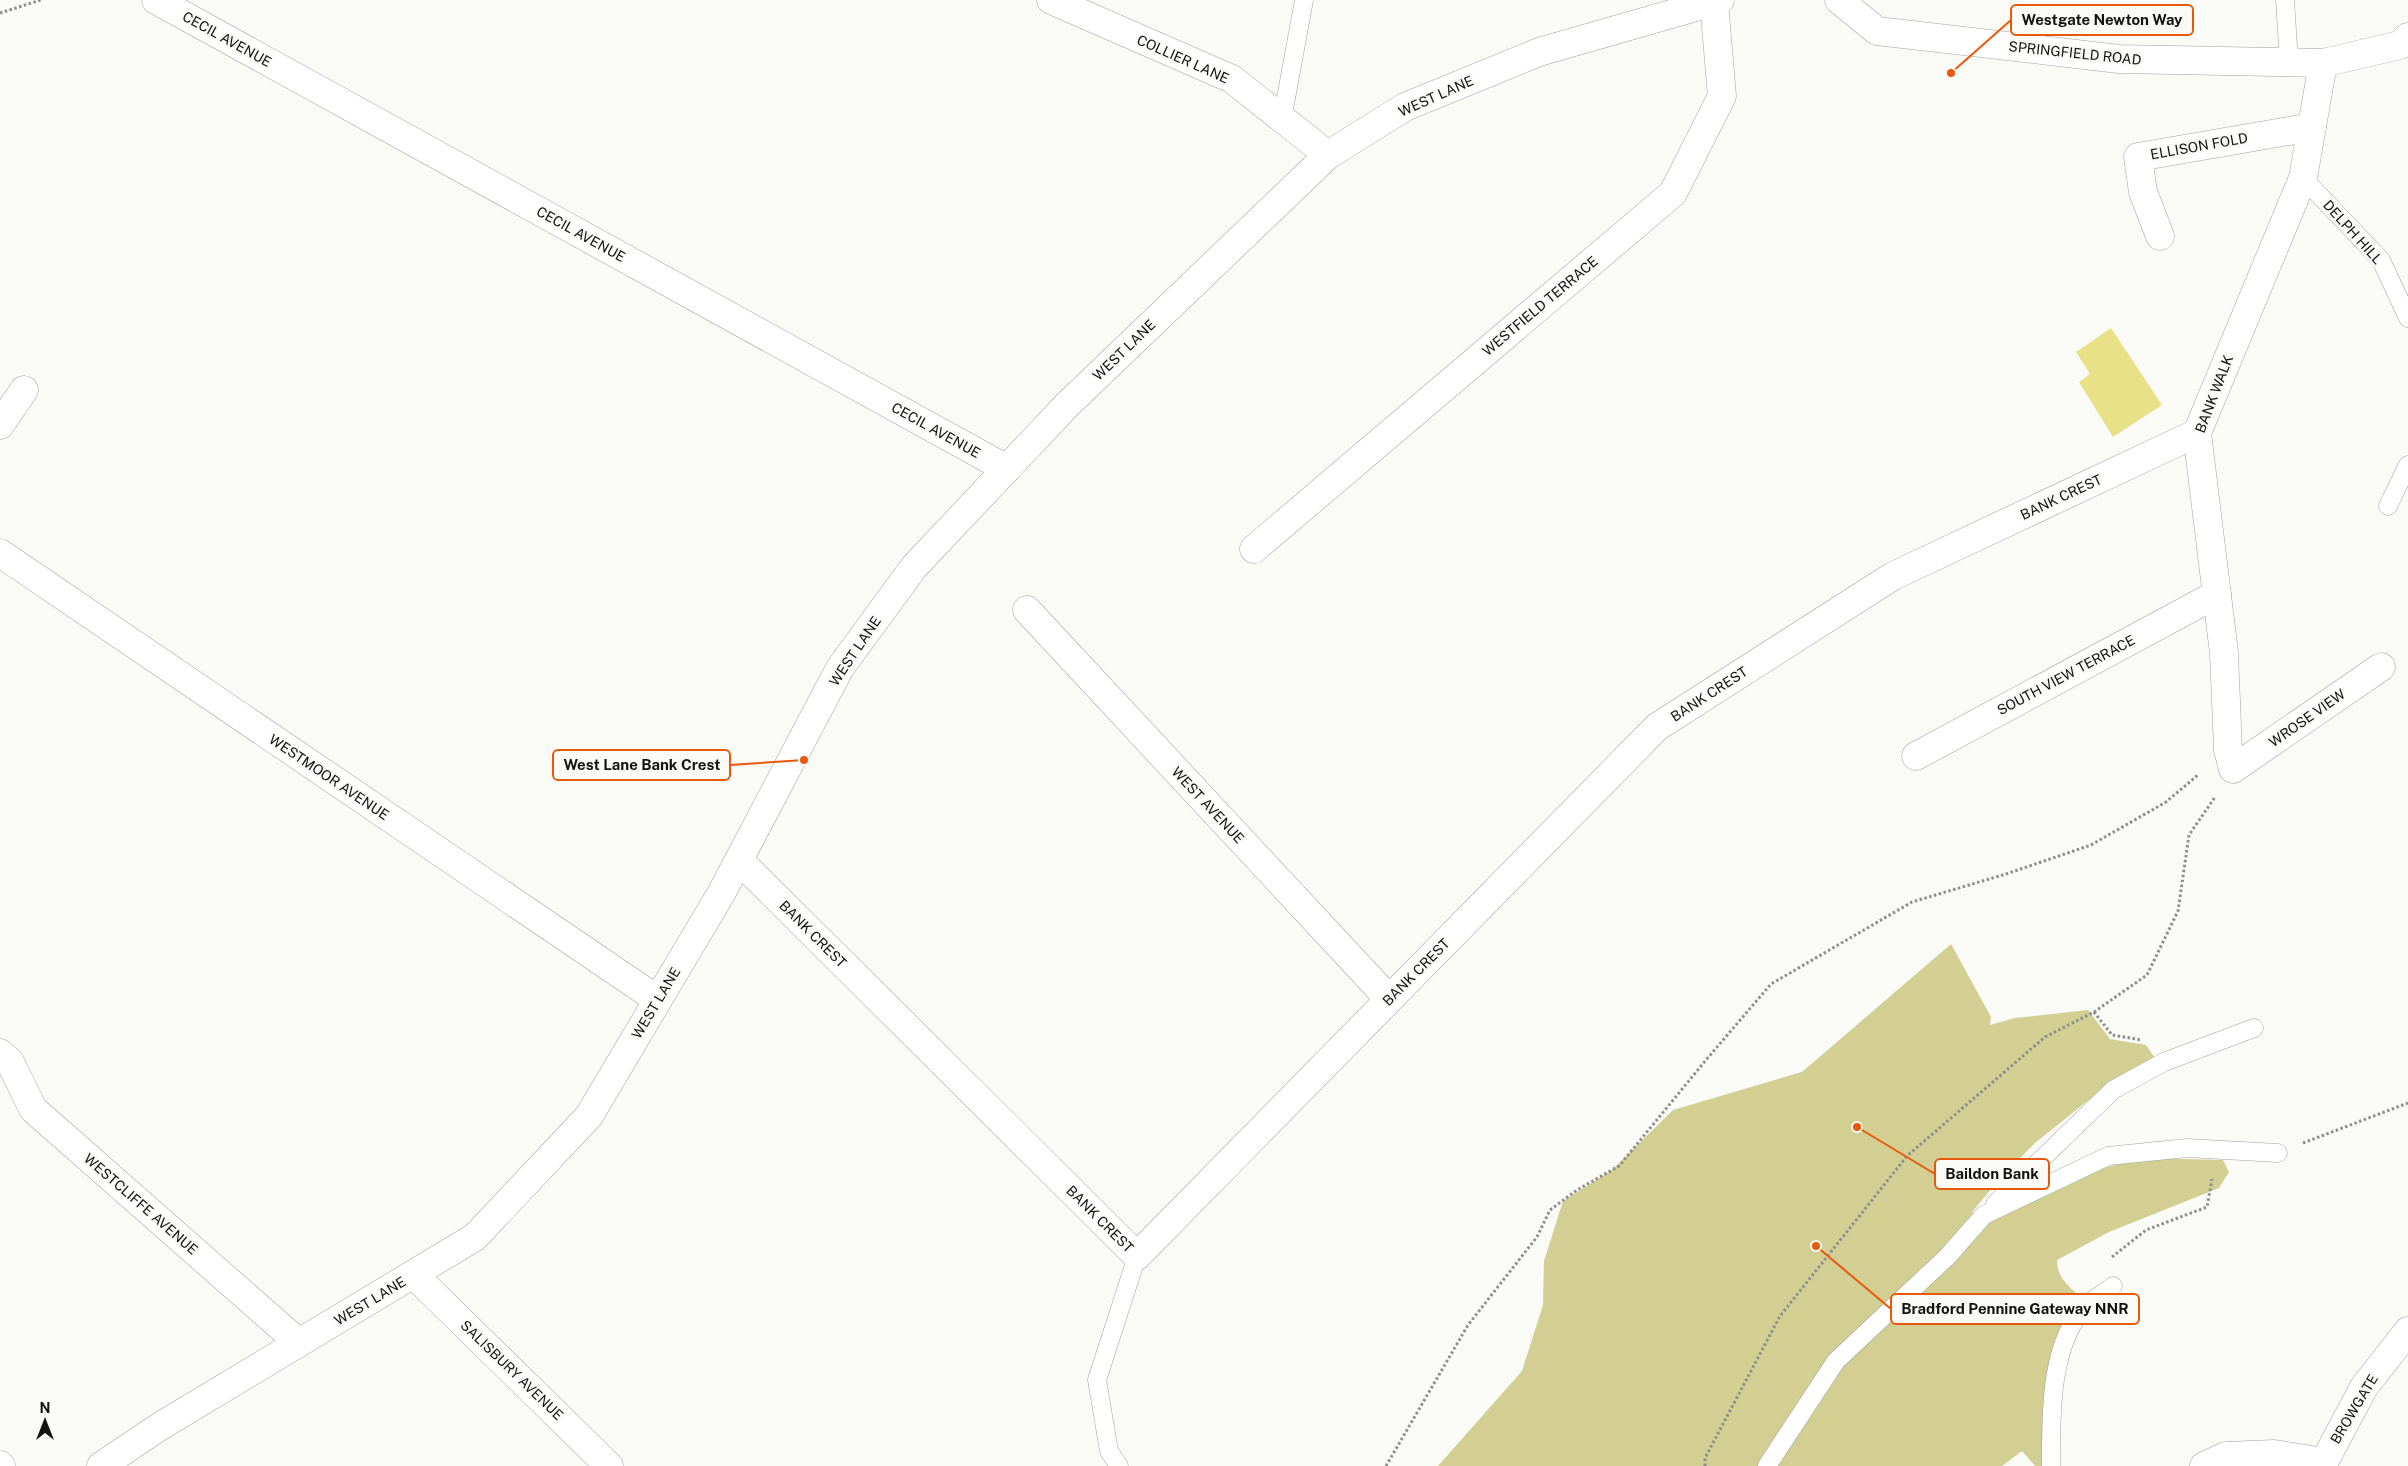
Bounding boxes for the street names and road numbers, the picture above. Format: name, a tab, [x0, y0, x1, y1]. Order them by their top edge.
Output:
street label: CECIL AVENUE	[180, 8, 274, 70]
street label: COLLIER LANE	[1134, 32, 1232, 86]
street label: SPRINGFIELD ROAD	[2008, 38, 2142, 68]
street label: WEST LANE	[1396, 72, 1476, 120]
street label: ELLISON FOLD	[2149, 130, 2249, 162]
street label: DELPH HILL	[2320, 197, 2386, 267]
street label: CECIL AVENUE	[534, 203, 628, 265]
street label: WESTFIELD TERRACE	[1479, 253, 1601, 359]
street label: WEST LANE	[1090, 316, 1158, 384]
street label: BANK WALK	[2192, 353, 2236, 435]
street label: CECIL AVENUE	[889, 399, 983, 461]
street label: BANK CREST	[2018, 471, 2104, 523]
street label: WEST LANE	[826, 613, 884, 689]
street label: SOUTH VIEW TERRACE	[1994, 632, 2138, 718]
street label: BANK CREST	[1668, 663, 1750, 725]
street label: WROSE VIEW	[2266, 685, 2349, 750]
street label: WESTMOOR AVENUE	[266, 731, 392, 823]
street label: WEST AVENUE	[1169, 764, 1247, 846]
street label: BANK CREST	[776, 897, 850, 971]
street label: BANK CREST	[1379, 935, 1453, 1009]
street label: WEST LANE	[628, 964, 684, 1042]
street label: WESTCLIFFE AVENUE	[81, 1150, 201, 1258]
street label: BANK CREST	[1063, 1182, 1137, 1256]
street label: WEST LANE	[331, 1273, 409, 1329]
street label: SALISBURY AVENUE	[457, 1317, 567, 1423]
street label: BROWGATE	[2327, 1371, 2381, 1447]

